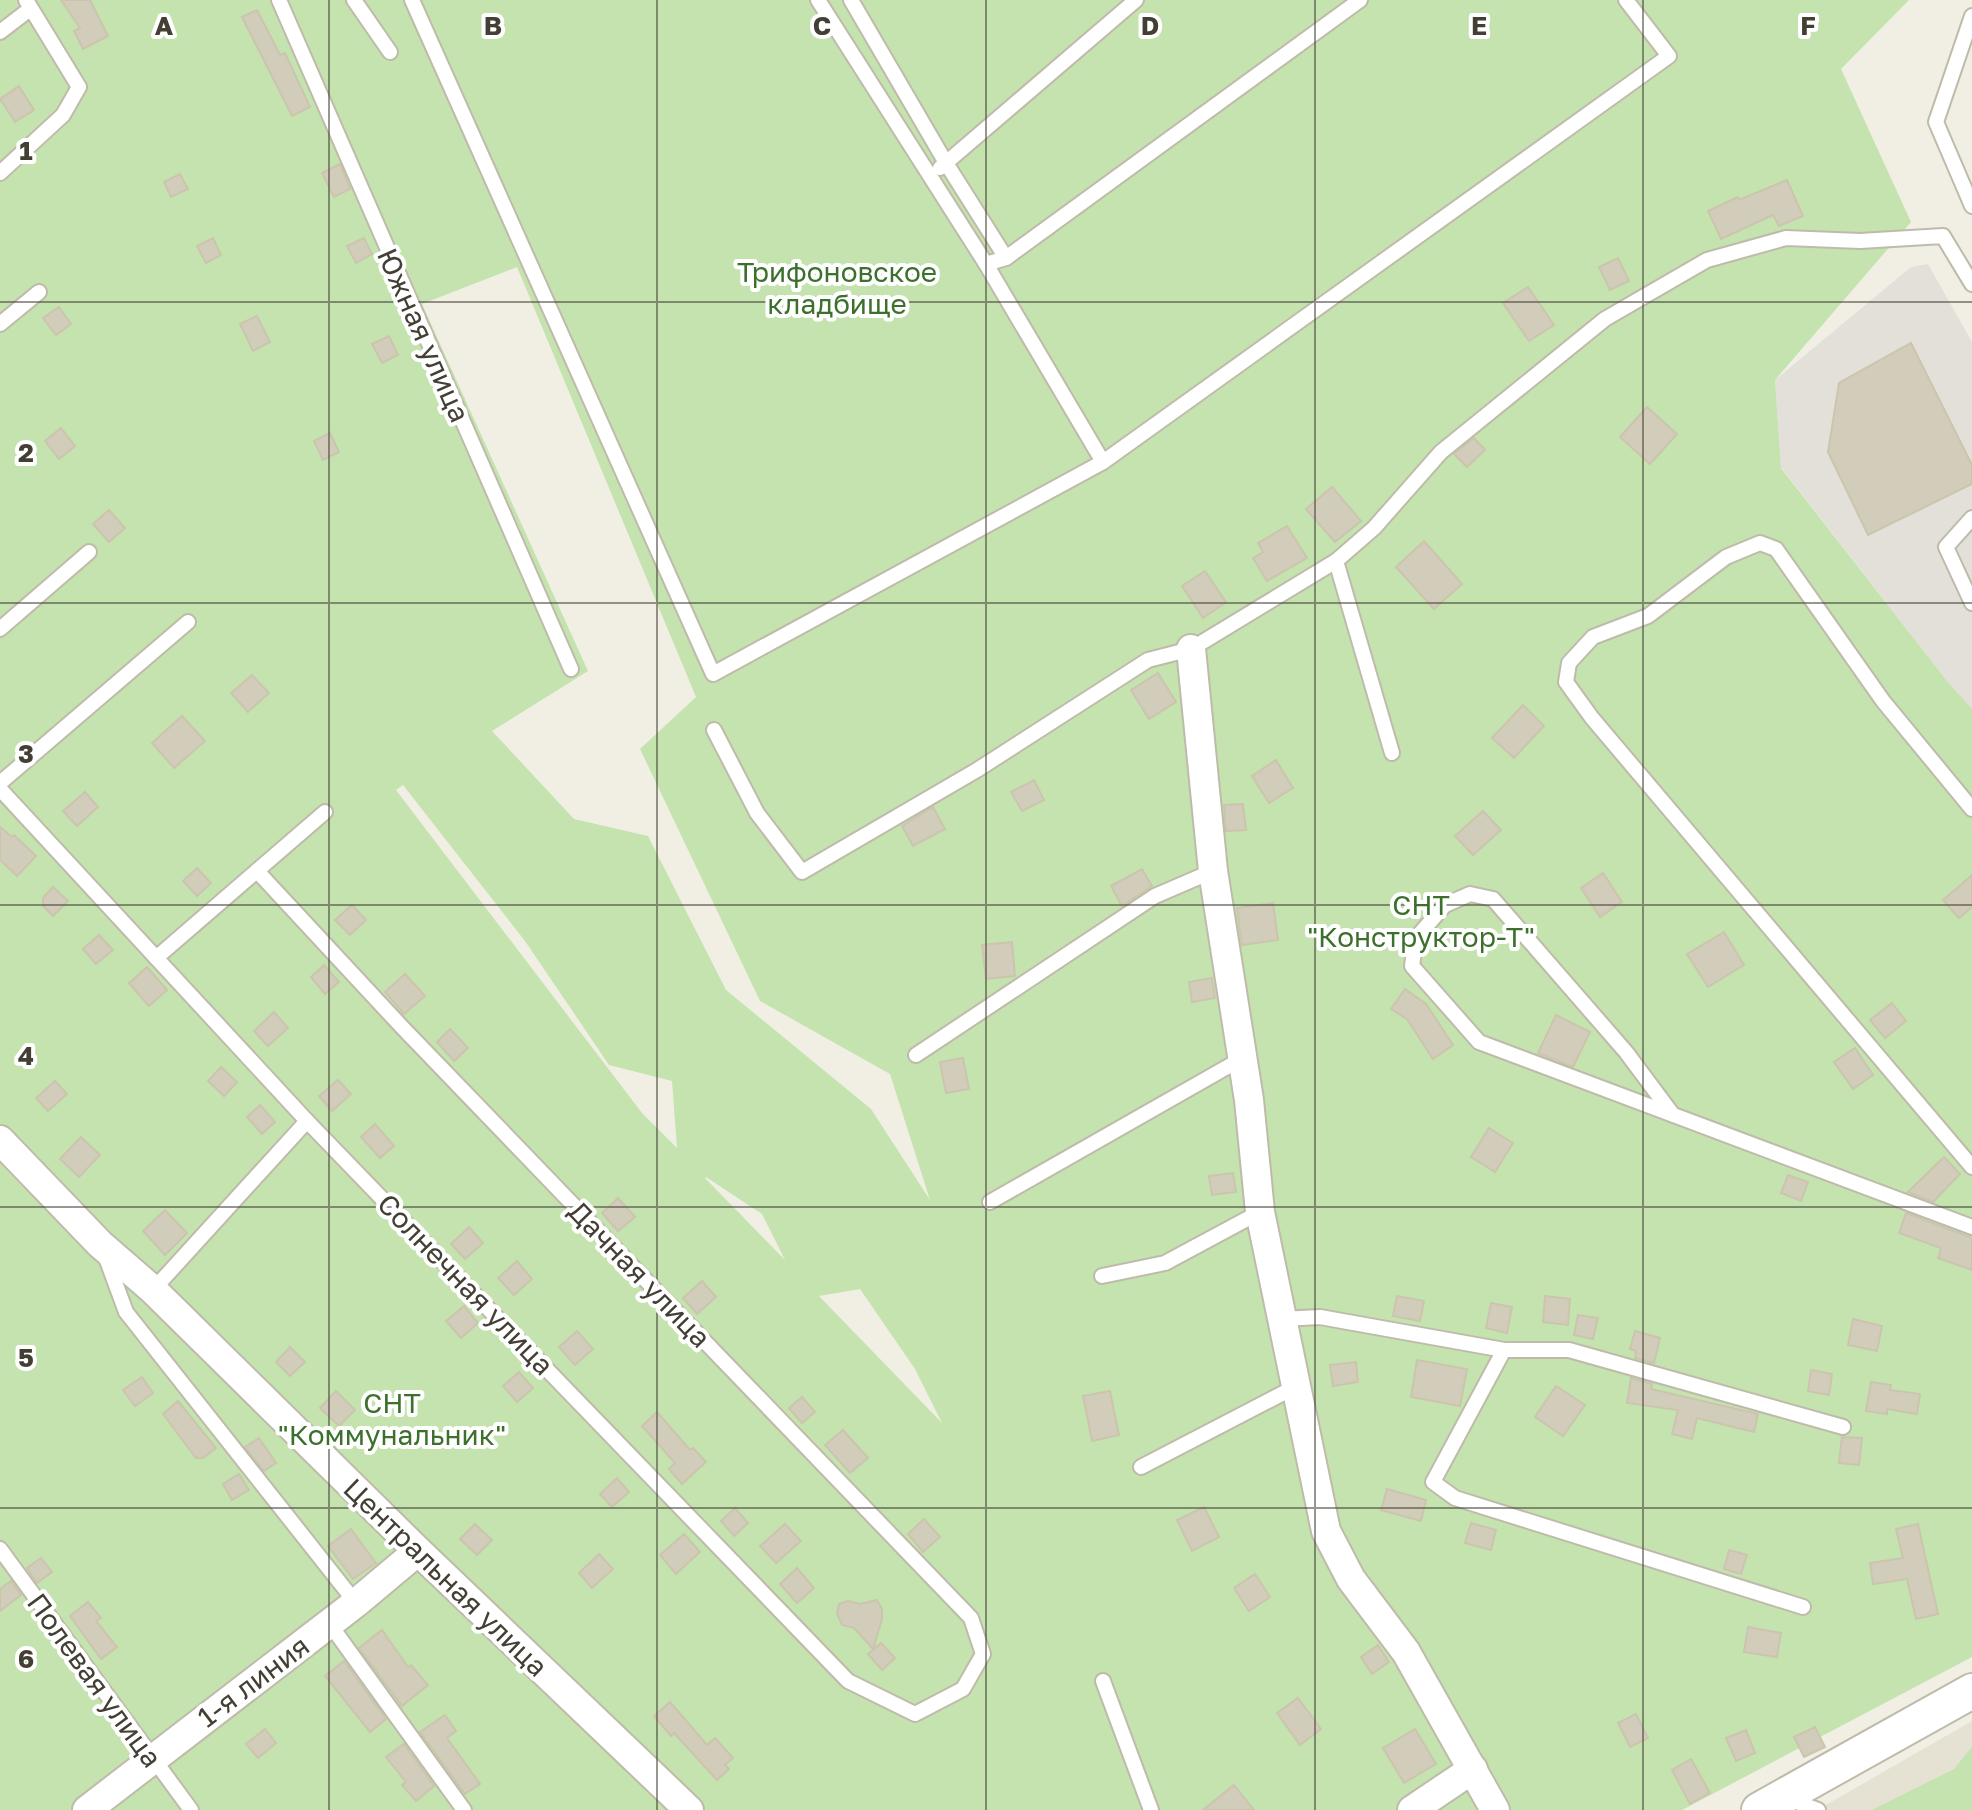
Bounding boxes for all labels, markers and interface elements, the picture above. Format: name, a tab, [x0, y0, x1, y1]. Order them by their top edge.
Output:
text: A	[155, 10, 174, 41]
text: B	[484, 10, 502, 41]
text: C	[813, 10, 831, 41]
text: D	[1141, 10, 1159, 41]
text: E	[1471, 10, 1487, 41]
text: F	[1800, 10, 1816, 41]
text: 1	[19, 135, 33, 166]
street label: Южная улица	[371, 243, 477, 427]
park label: Трифоновское кладбище	[737, 255, 937, 320]
text: 2	[18, 437, 34, 468]
text: 3	[18, 738, 34, 769]
park label: СНТ "Конструктор-Т"	[1307, 888, 1535, 953]
text: 4	[18, 1040, 34, 1071]
street label: Солнечная улица	[371, 1187, 561, 1381]
street label: Дачная улица	[562, 1194, 718, 1354]
text: 5	[18, 1342, 34, 1373]
park label: СНТ "Коммунальник"	[278, 1386, 506, 1451]
street label: Центральная улица	[337, 1471, 555, 1683]
street label: Полевая улица	[21, 1587, 169, 1773]
street label: 1-я линия	[191, 1628, 315, 1734]
text: 6	[18, 1643, 34, 1674]

